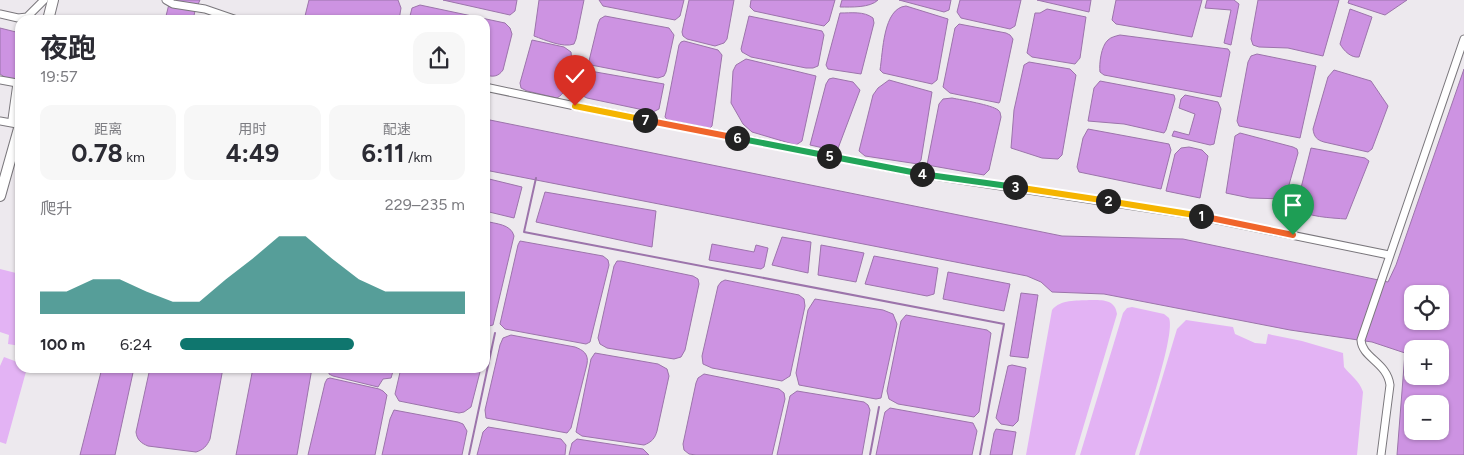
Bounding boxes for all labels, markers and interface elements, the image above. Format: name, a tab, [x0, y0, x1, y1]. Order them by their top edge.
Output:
text: 夜跑	[40, 31, 96, 65]
button: share	[413, 32, 465, 84]
pin	[554, 55, 596, 106]
icon: check	[561, 62, 589, 90]
text: 19:57	[40, 67, 78, 86]
pin: 7	[632, 108, 658, 132]
text: 7	[642, 112, 649, 129]
text: 距离	[94, 121, 122, 138]
text: 用时	[238, 121, 266, 138]
text: 配速	[383, 121, 411, 138]
pin: 6	[724, 126, 750, 150]
text: 6	[733, 130, 742, 147]
text: 0.78	[71, 138, 123, 168]
text: 4:49	[226, 138, 279, 168]
text: 6:11	[361, 138, 405, 168]
pin: 5	[816, 144, 842, 168]
text: 5	[825, 148, 834, 165]
text: km	[123, 149, 145, 166]
text: /km	[405, 149, 432, 166]
pin: 4	[910, 162, 934, 186]
text: 4	[918, 166, 927, 183]
pin: 3	[1002, 174, 1028, 200]
text: 3	[1012, 179, 1019, 196]
pin	[1272, 184, 1314, 235]
pin: 2	[1096, 188, 1120, 214]
icon: arrive	[1279, 191, 1307, 219]
text: 2	[1104, 193, 1113, 210]
text: 229–235 m	[385, 195, 465, 214]
text: 爬升	[40, 199, 72, 218]
pin: 1	[1188, 204, 1214, 228]
text: 1	[1199, 208, 1204, 225]
map controls	[1404, 285, 1449, 440]
button: locate	[1404, 285, 1449, 330]
text: 100 m	[40, 335, 85, 354]
text: 6:24	[120, 335, 152, 354]
button: +	[1404, 340, 1449, 385]
button: −	[1404, 395, 1449, 440]

